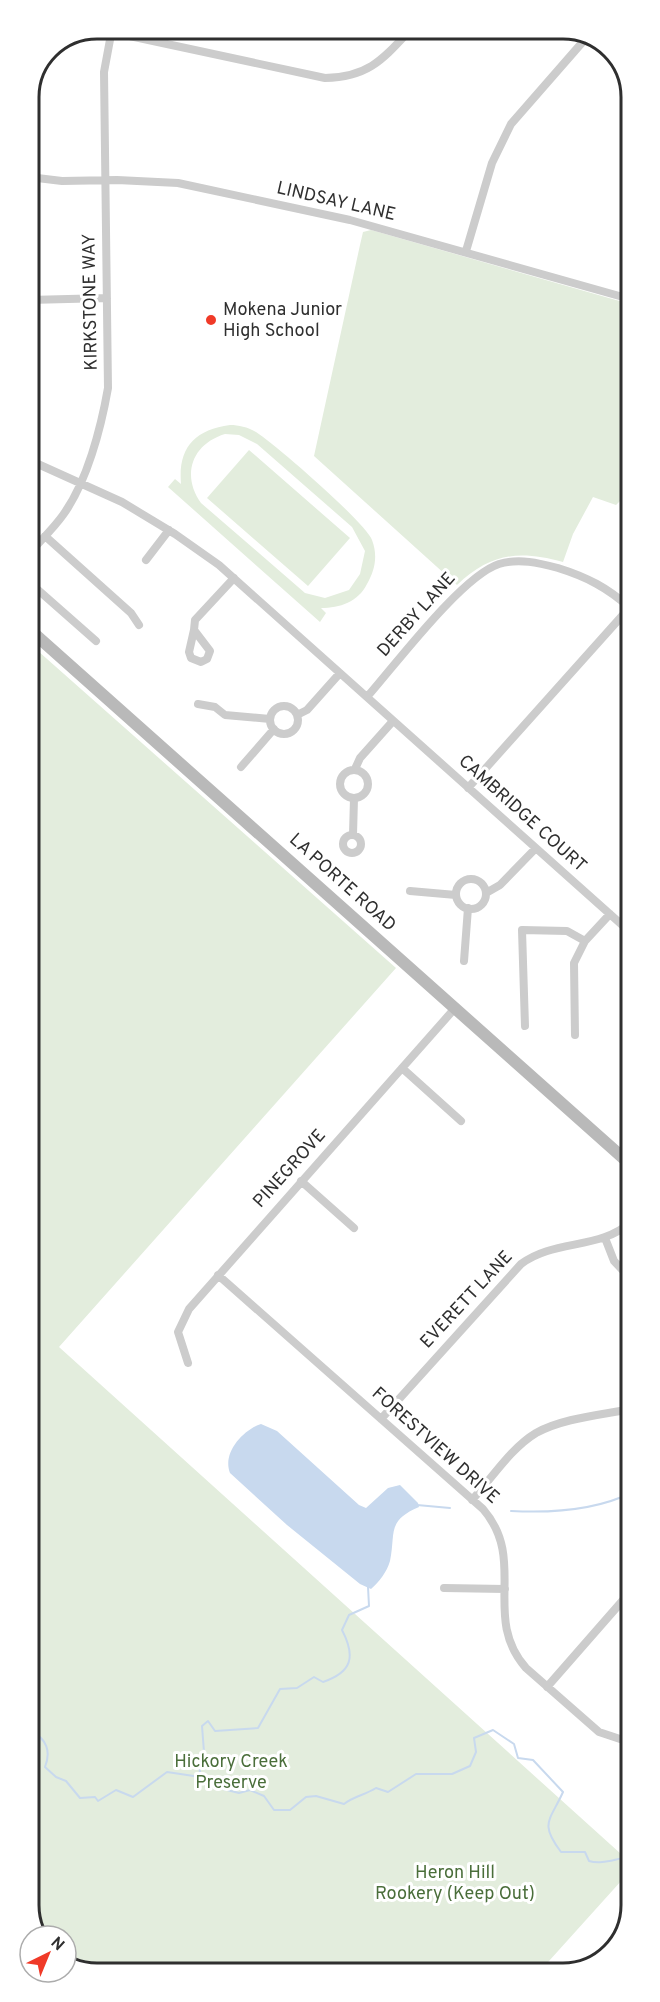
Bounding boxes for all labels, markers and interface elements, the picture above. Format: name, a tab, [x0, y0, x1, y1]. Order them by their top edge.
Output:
street label: LINDSAY LANE	[274, 177, 398, 227]
street label: KIRKSTONE WAY	[78, 233, 104, 371]
place label: Mokena Junior High School	[223, 299, 342, 343]
marker: Mokena Junior High School	[204, 313, 218, 327]
street label: DERBY LANE	[373, 568, 461, 662]
street label: CAMBRIDGE COURT	[453, 750, 591, 878]
street label: LA PORTE ROAD	[284, 829, 400, 937]
street label: PINEGROVE	[249, 1125, 331, 1213]
street label: EVERETT LANE	[416, 1246, 518, 1354]
street label: FORESTVIEW DRIVE	[366, 1383, 504, 1509]
park label: Hickory Creek Preserve	[174, 1751, 288, 1795]
park label: Heron Hill Rookery (Keep Out)	[375, 1862, 535, 1906]
north arrow	[18, 1924, 78, 1984]
text: N	[46, 1933, 68, 1956]

